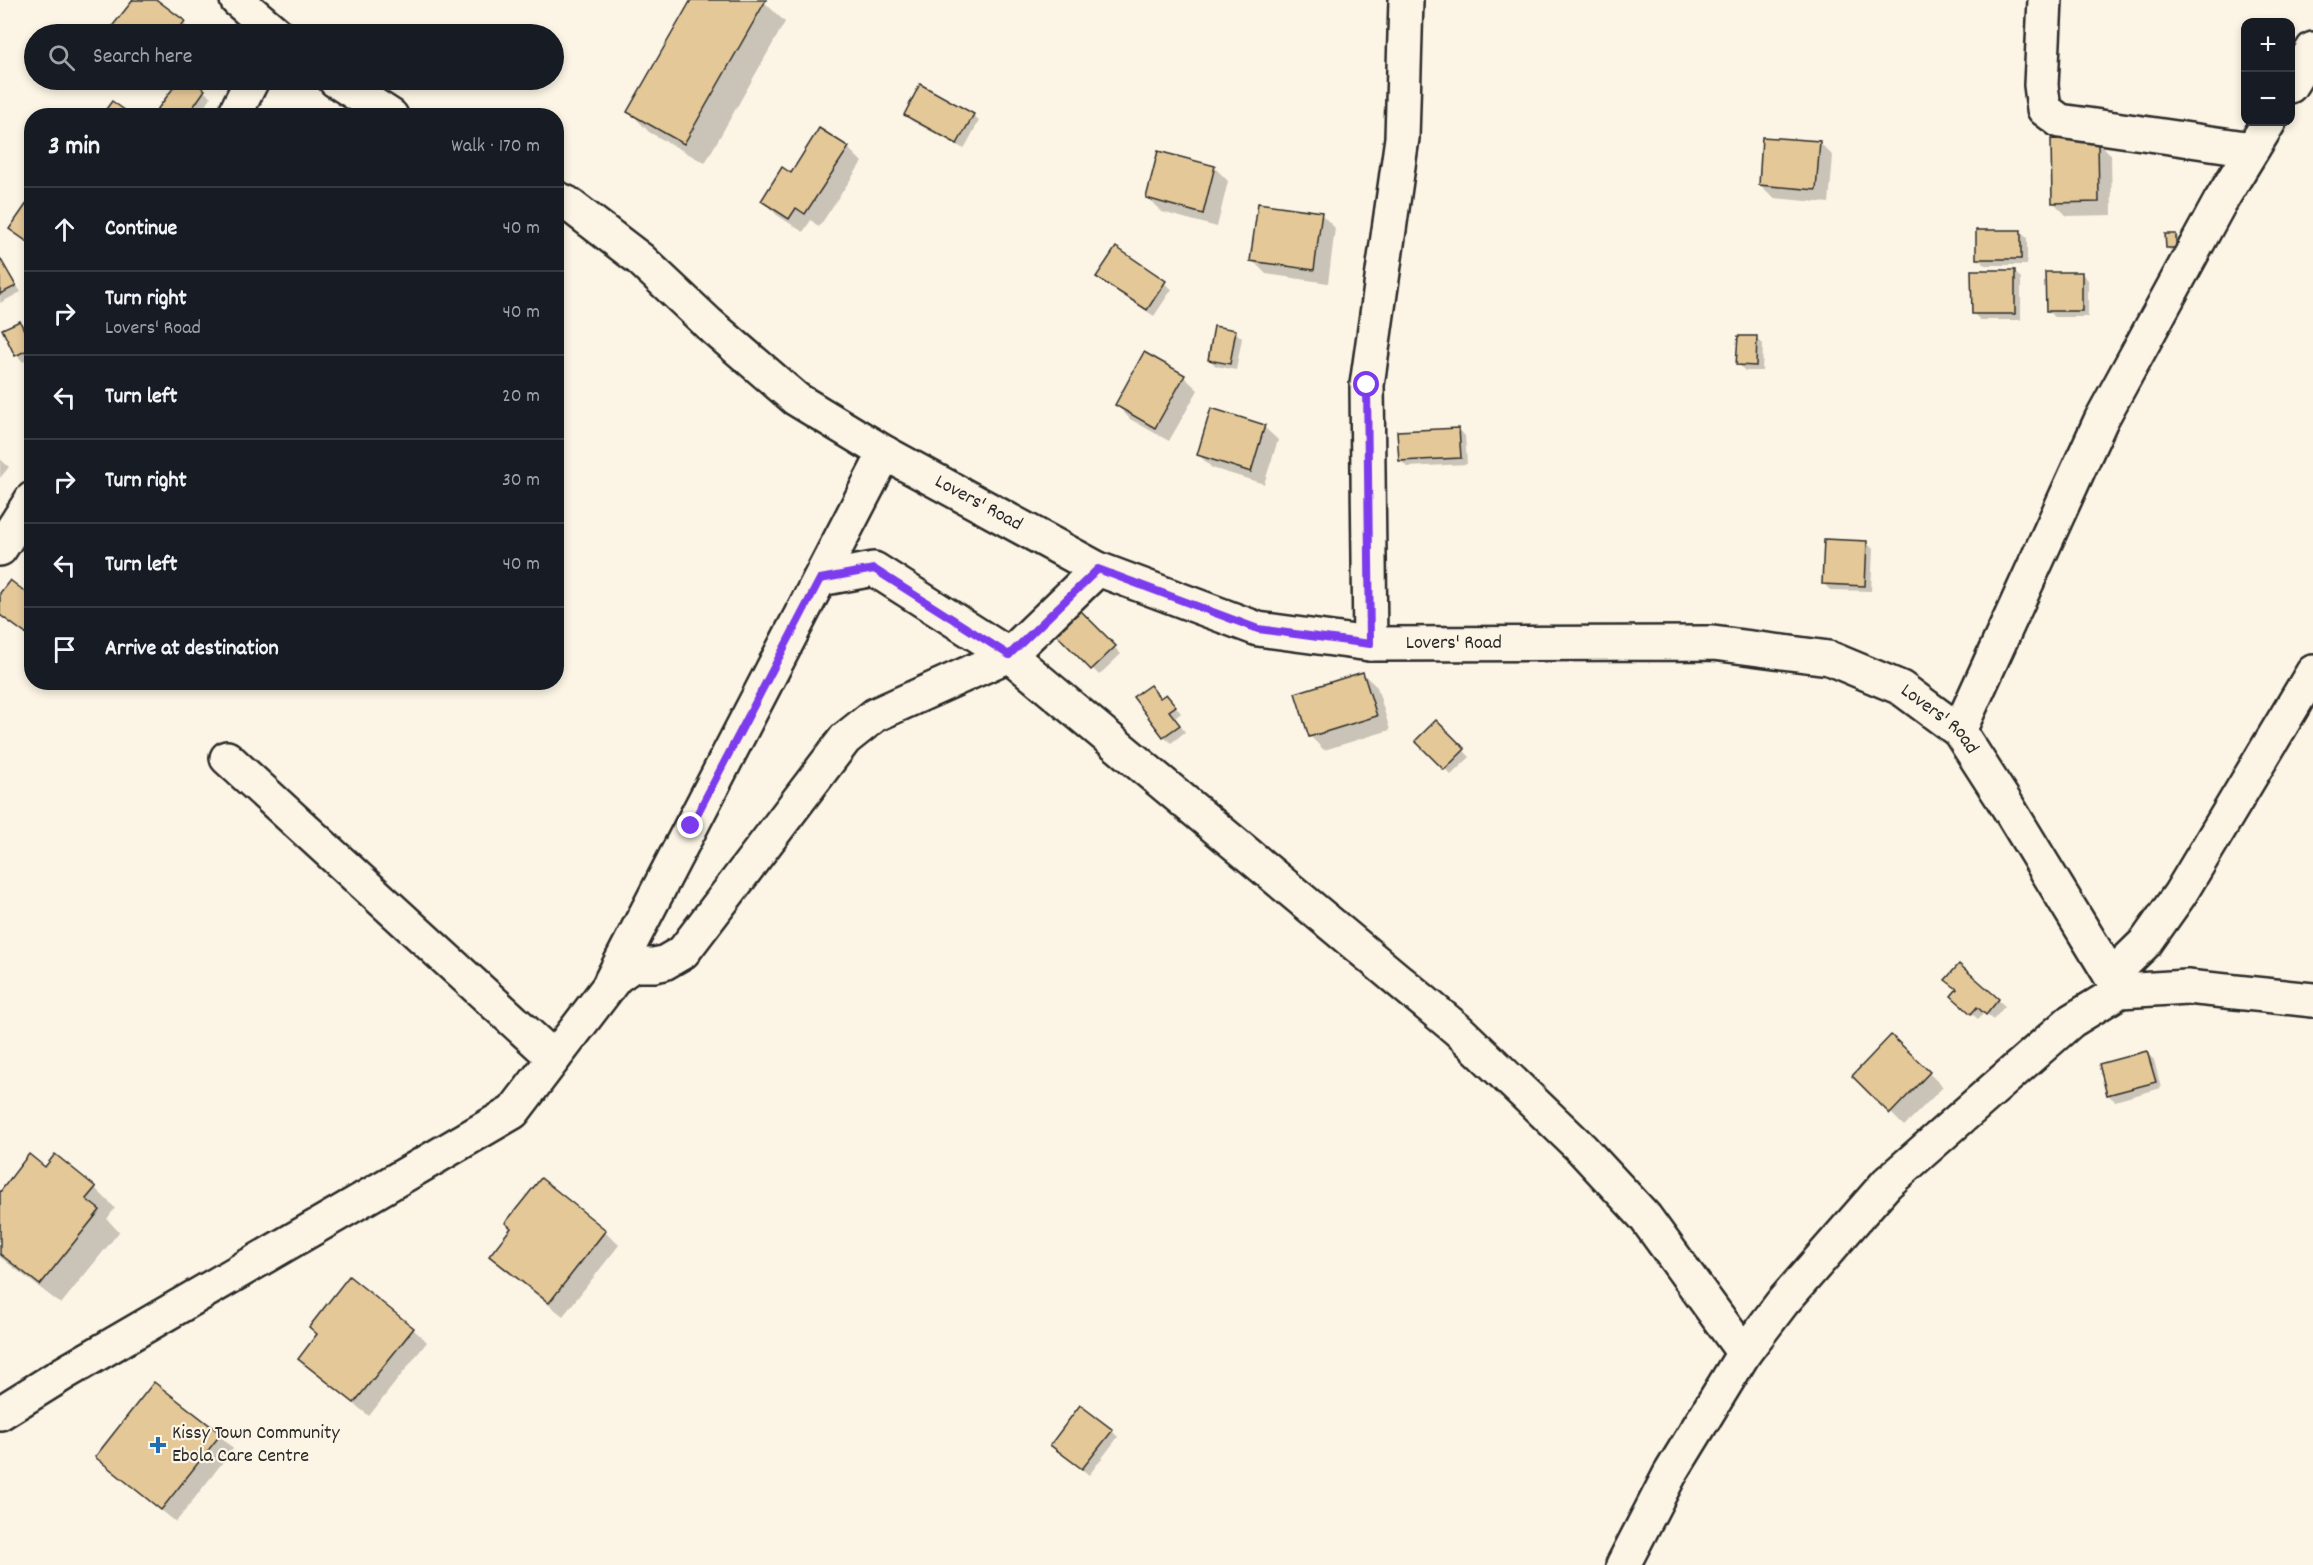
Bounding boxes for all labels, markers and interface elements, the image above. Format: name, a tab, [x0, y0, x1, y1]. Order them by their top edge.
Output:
map controls	[2241, 18, 2295, 126]
button: +	[2241, 18, 2295, 72]
search box	[24, 24, 564, 90]
icon: search	[45, 41, 78, 74]
text: Search here	[93, 42, 192, 73]
button: −	[2241, 72, 2295, 126]
text: 3 min	[48, 129, 100, 166]
text: Walk · 170 m	[451, 133, 540, 161]
icon: ahead	[48, 213, 81, 246]
text: Continue	[105, 214, 177, 245]
text: 40 m	[502, 215, 540, 243]
text: Turn right	[105, 284, 187, 315]
icon: right	[48, 297, 81, 330]
text: 40 m	[502, 299, 540, 327]
text: Lovers' Road	[105, 315, 201, 343]
route start	[1353, 371, 1379, 397]
icon: left	[48, 381, 81, 414]
text: Turn left	[105, 382, 177, 413]
text: 20 m	[502, 383, 540, 411]
icon: right	[48, 465, 81, 498]
text: Turn right	[105, 466, 187, 497]
text: 30 m	[502, 467, 540, 495]
street label: Lovers' Road	[929, 468, 1027, 539]
icon: left	[48, 549, 81, 582]
text: Turn left	[105, 550, 177, 581]
text: 40 m	[502, 551, 540, 579]
street label: Lovers' Road	[1406, 630, 1502, 658]
icon: arrive	[48, 633, 81, 666]
text: Arrive at destination	[105, 634, 279, 665]
street label: Lovers' Road	[1894, 678, 1985, 760]
route end	[677, 812, 703, 838]
place label: Kissy Town Community Ebola Care Centre	[172, 1420, 340, 1471]
marker: Kissy Town Community Ebola Care Centre	[149, 1436, 167, 1454]

